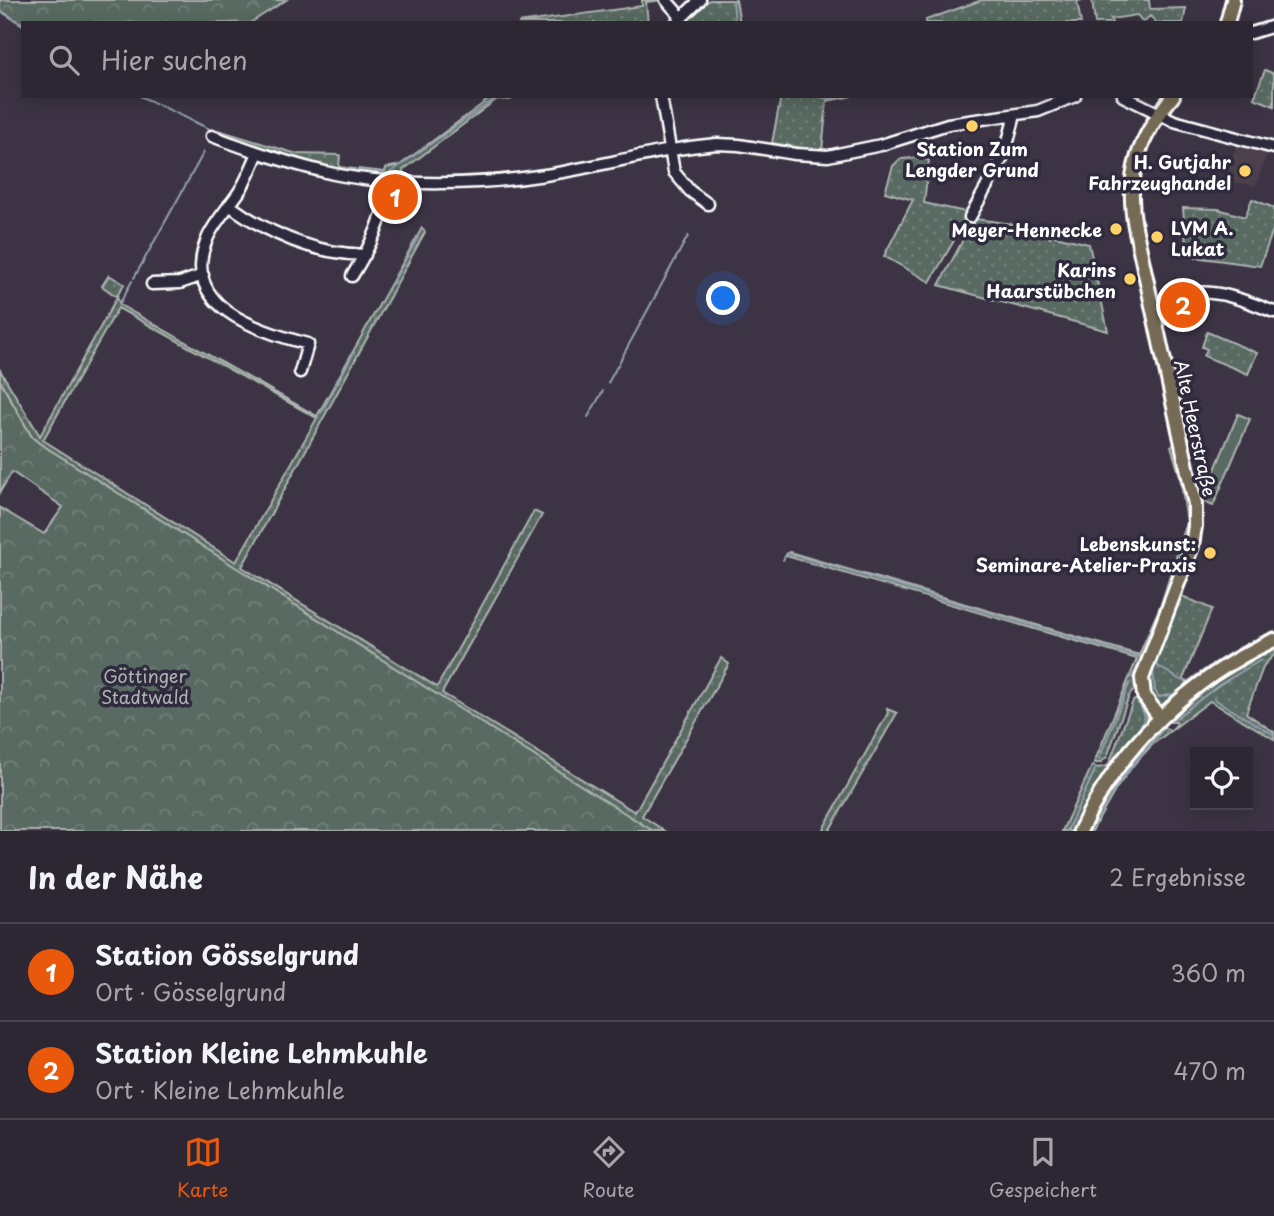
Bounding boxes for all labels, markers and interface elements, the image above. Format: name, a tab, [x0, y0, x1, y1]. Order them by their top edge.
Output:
search box	[21, 21, 1253, 98]
text: Hier suchen	[101, 40, 248, 79]
icon: search	[45, 41, 83, 79]
marker: Station Zum Lengder Grund	[964, 118, 980, 134]
place label: Station Zum Lengder Grund	[905, 135, 1039, 183]
place label: H. Gutjahr Fahrzeughandel	[1088, 148, 1232, 196]
marker: H. Gutjahr Fahrzeughandel	[1237, 163, 1253, 179]
pin: 1	[372, 171, 418, 223]
place label: LVM A. Lukat	[1171, 214, 1234, 262]
place label: Meyer-Hennecke	[951, 216, 1102, 243]
marker: Meyer-Hennecke	[1108, 221, 1124, 237]
marker: LVM A. Lukat	[1149, 229, 1165, 245]
place label: Karins Haarstübchen	[986, 256, 1116, 304]
marker: Karins Haarstübchen	[1122, 271, 1138, 287]
pin: 2	[1160, 279, 1206, 331]
your location	[706, 281, 740, 315]
street label: Alte Heerstraße	[1168, 357, 1224, 499]
place label: Lebenskunst: Seminare-Atelier-Praxis	[976, 530, 1196, 578]
marker: Lebenskunst: Seminare-Atelier-Praxis	[1202, 545, 1218, 561]
park label: Göttinger Stadtwald	[101, 662, 189, 710]
map controls	[1190, 747, 1253, 810]
button: locate	[1190, 747, 1253, 810]
text: In der Nähe	[28, 854, 203, 899]
text: 2 Ergebnisse	[1109, 859, 1246, 894]
text: Station Gösselgrund	[95, 935, 359, 974]
text: 1	[46, 955, 57, 990]
text: 360 m	[1171, 955, 1246, 990]
text: Ort · Gösselgrund	[95, 974, 286, 1009]
text: Station Kleine Lehmkuhle	[95, 1033, 428, 1072]
text: 2	[43, 1053, 59, 1088]
text: 470 m	[1173, 1053, 1246, 1088]
text: Ort · Kleine Lehmkuhle	[95, 1072, 345, 1107]
tab: Karte	[177, 1133, 228, 1203]
tab: Route	[583, 1133, 635, 1203]
tab: Gespeichert	[989, 1133, 1097, 1203]

